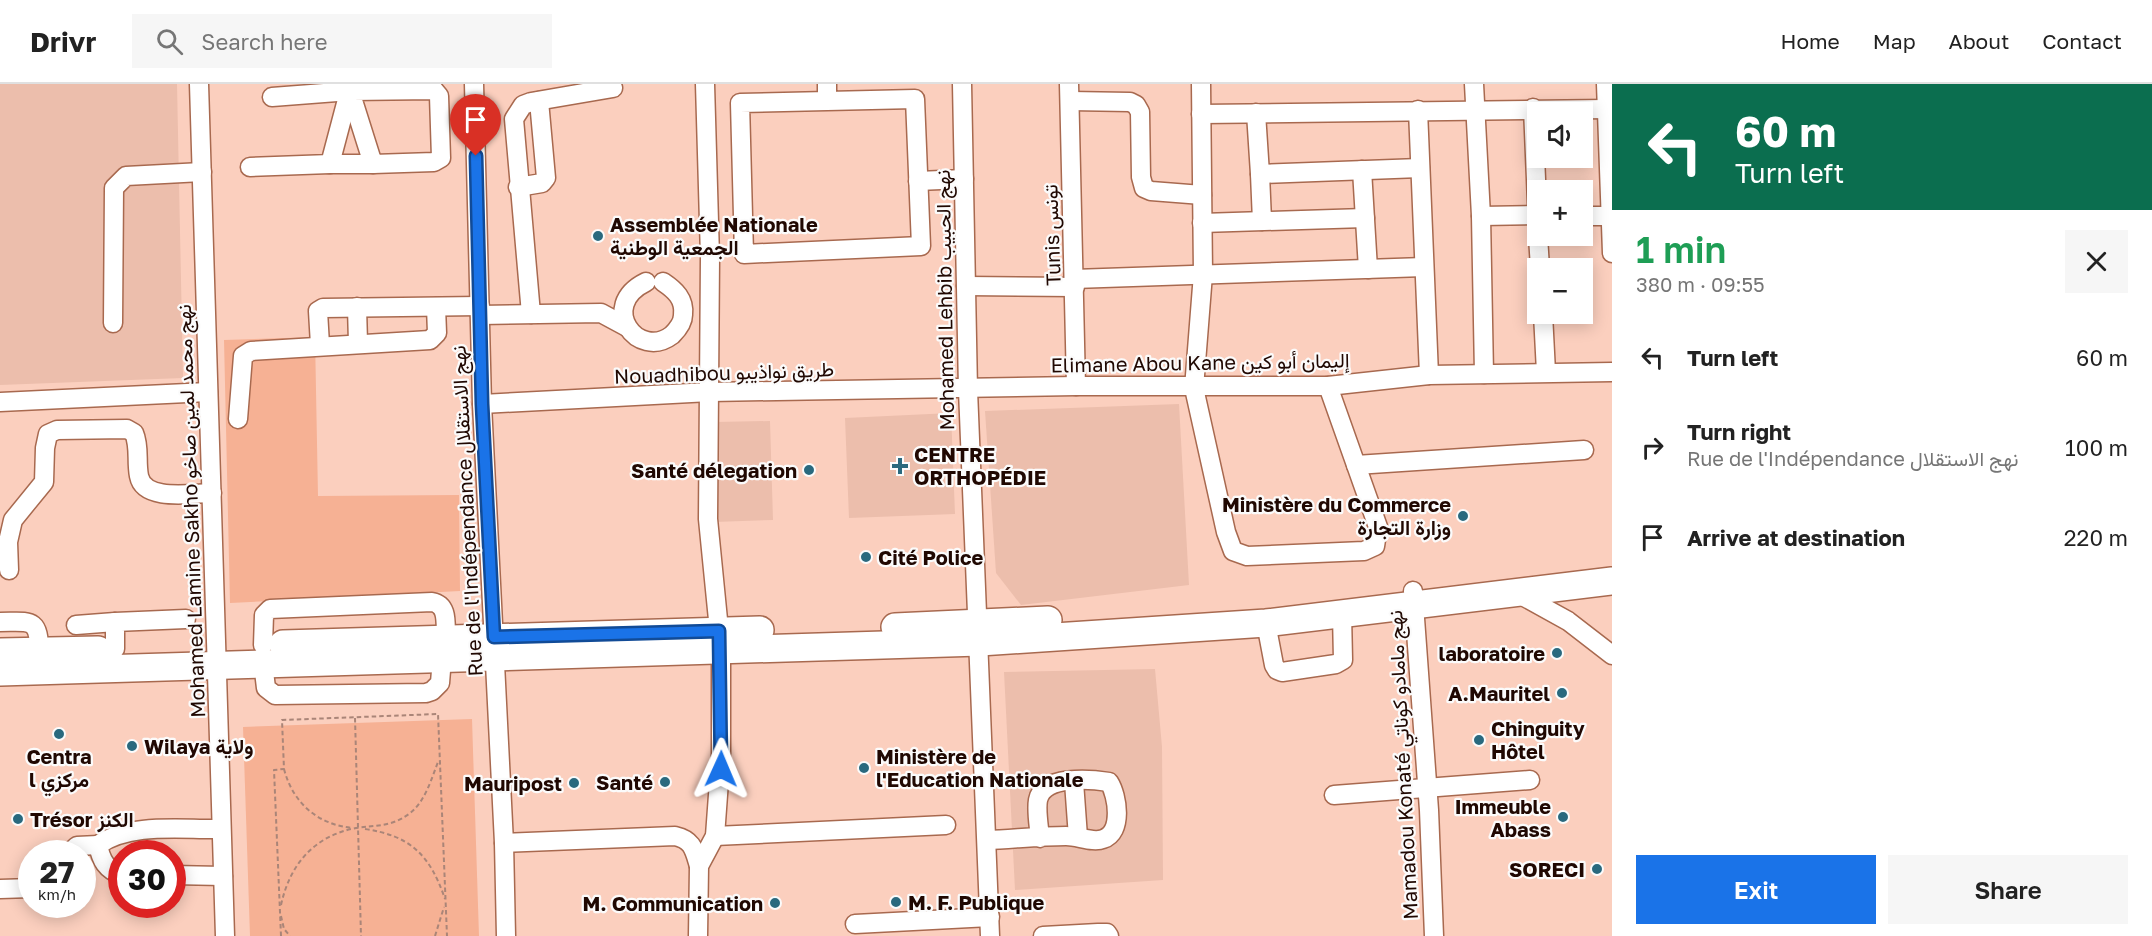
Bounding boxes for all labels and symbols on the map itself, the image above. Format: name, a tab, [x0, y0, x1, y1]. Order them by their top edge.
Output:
pin	[450, 94, 501, 156]
street label: Mohamed Lehbib نهج الحبيب	[930, 169, 961, 431]
street label: Tunis تونس	[1037, 184, 1067, 286]
place label: Assemblée Nationale الجمعية الوطنية	[610, 212, 818, 261]
marker: Assemblée Nationale الجمعية الوطنية	[591, 229, 605, 243]
street label: Mohamed Lamine Sakho نهج محمد لمين صاخو	[171, 304, 212, 718]
street label: Rue de l'Indépendance نهج الاستقلال	[445, 345, 490, 677]
street label: Elimane Abou Kane إليمان أبو كين	[1050, 347, 1350, 379]
street label: Nouadhibou طريق نواذيبو	[614, 356, 835, 390]
place label: CENTRE ORTHOPÉDIE	[914, 442, 1046, 489]
marker: CENTRE ORTHOPÉDIE	[891, 457, 909, 475]
place label: Santé délegation	[631, 458, 797, 482]
marker: Santé délegation	[802, 463, 816, 477]
place label: Ministère du Commerce وزارة التجارة	[1222, 492, 1451, 541]
marker: Ministère du Commerce وزارة التجارة	[1456, 509, 1470, 523]
place label: Cité Police	[878, 545, 983, 569]
marker: Cité Police	[859, 550, 873, 564]
street label: Mamadou Konaté نهج مامادو كوناتي	[1382, 609, 1428, 920]
place label: laboratoire	[1439, 641, 1545, 665]
marker: laboratoire	[1550, 646, 1564, 660]
place label: A.Mauritel	[1448, 681, 1550, 705]
marker: A.Mauritel	[1555, 686, 1569, 700]
place label: Chinguity Hôtel	[1491, 716, 1585, 763]
marker: Centra l مركزي	[52, 727, 66, 741]
marker: Chinguity Hôtel	[1472, 733, 1486, 747]
place label: Wilaya ولاية	[144, 734, 254, 760]
position arrow	[689, 737, 753, 801]
marker: Wilaya ولاية	[125, 739, 139, 753]
place label: Centra l مركزي	[26, 744, 92, 797]
place label: Ministère de l'Education Nationale	[876, 744, 1084, 791]
marker: Ministère de l'Education Nationale	[857, 761, 871, 775]
place label: Santé	[596, 770, 653, 794]
place label: Mauripost	[464, 771, 562, 795]
marker: Santé	[658, 775, 672, 789]
marker: Mauripost	[567, 776, 581, 790]
place label: Immeuble Abass	[1455, 794, 1551, 841]
place label: Trésor الكنز	[30, 807, 134, 833]
marker: Immeuble Abass	[1556, 810, 1570, 824]
marker: Trésor الكنز	[11, 812, 25, 826]
speed limit sign: 30	[108, 840, 186, 918]
place label: SORECI	[1509, 857, 1585, 881]
marker: SORECI	[1590, 862, 1604, 876]
place label: M. F. Publique	[908, 890, 1044, 914]
place label: M. Communication	[582, 891, 763, 915]
marker: M. F. Publique	[889, 895, 903, 909]
marker: M. Communication	[768, 896, 782, 910]

